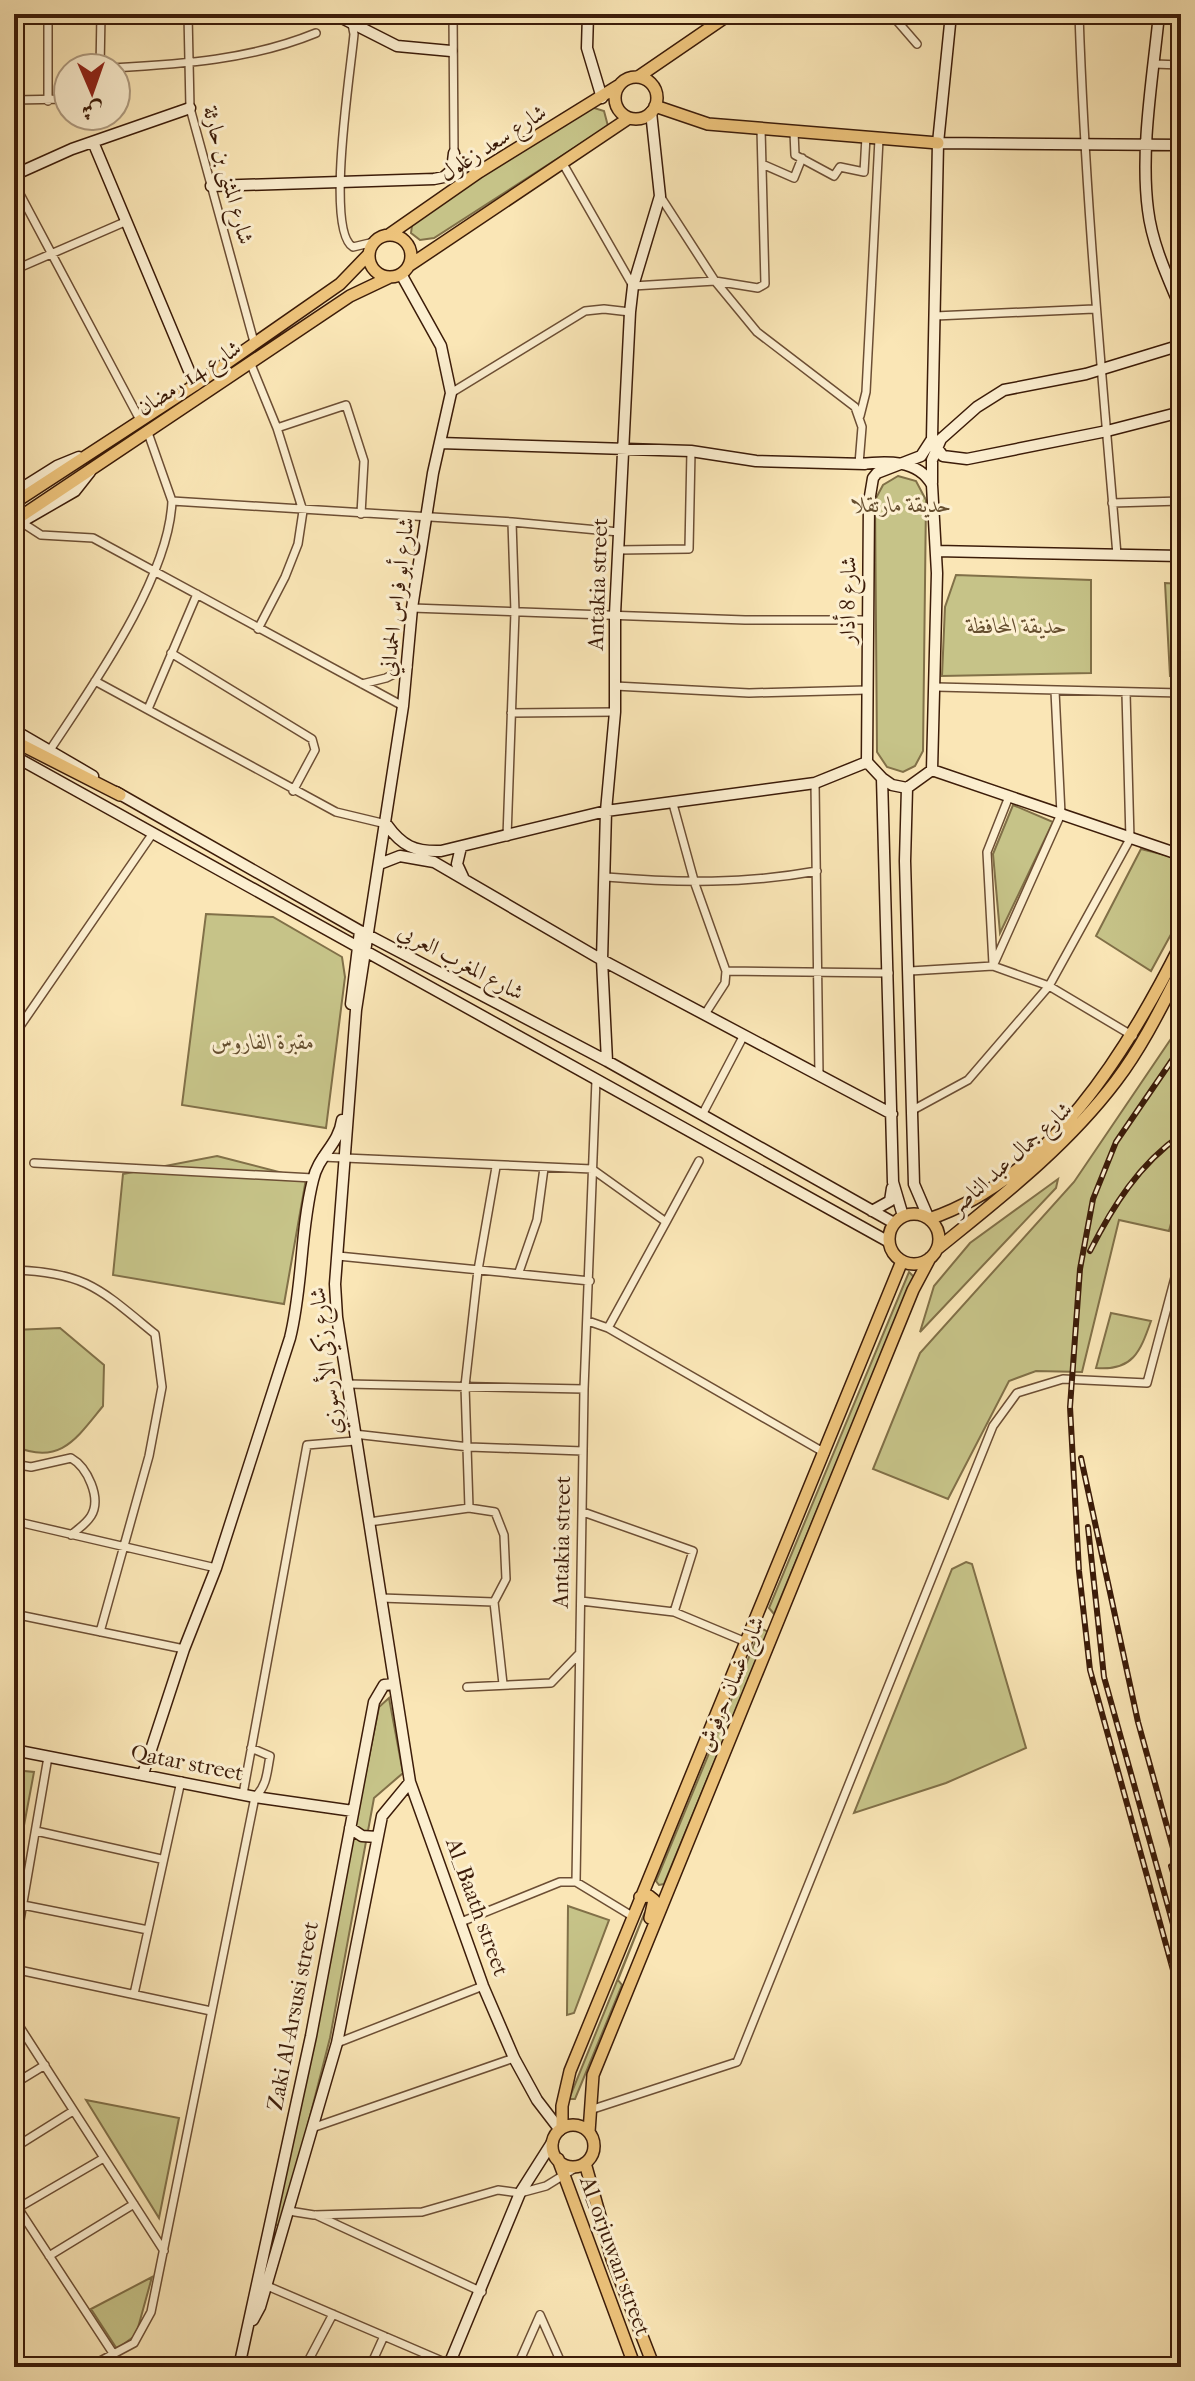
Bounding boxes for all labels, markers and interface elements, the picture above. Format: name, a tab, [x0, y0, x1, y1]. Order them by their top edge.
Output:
north arrow	[52, 52, 132, 132]
text: ش	[81, 98, 104, 124]
street label: شارع سعد زغلول	[435, 99, 554, 191]
street label: شارع المثنى بن حارثة	[192, 103, 259, 248]
street label: شارع 14 رمضان	[132, 335, 249, 426]
park label: حديقة مارتقلا	[851, 492, 952, 518]
street label: شارع أبو فراس الحمداني	[371, 516, 425, 679]
street label: Antakia street	[583, 517, 613, 652]
street label: شارع 8 أذار	[831, 556, 867, 646]
park label: حديقة المحافظة	[965, 613, 1067, 639]
street label: شارع المغرب العربي	[391, 918, 528, 1010]
park label: مقبرة الفاروس	[211, 1029, 315, 1055]
street label: شارع جمال عبد الناصر	[943, 1096, 1081, 1225]
street label: شارع زكي الأرسوزي	[301, 1285, 353, 1436]
street label: Antakia street	[548, 1475, 576, 1609]
street label: شارع غسان حرفوش	[692, 1613, 775, 1757]
street label: Qatar street	[129, 1739, 246, 1787]
street label: Al_Baath street	[440, 1834, 514, 1980]
street label: Zaki Al-Arsusi street	[262, 1919, 324, 2113]
street label: Al_orjuwan street	[574, 2172, 656, 2339]

